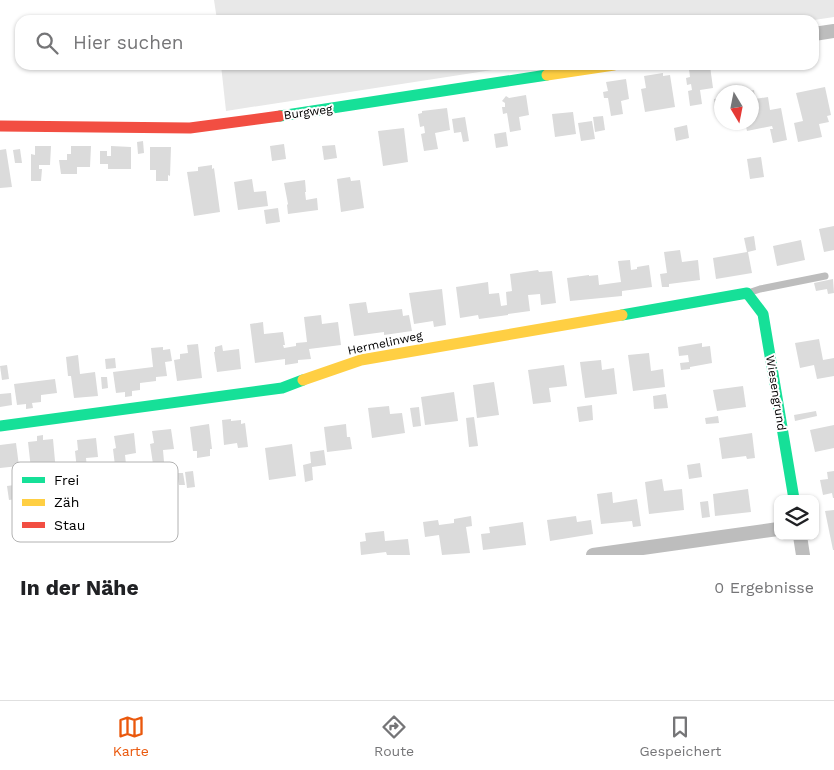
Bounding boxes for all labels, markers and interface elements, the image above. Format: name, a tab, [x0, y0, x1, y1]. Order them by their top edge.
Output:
search box	[15, 15, 819, 70]
icon: search	[33, 29, 61, 57]
text: Hier suchen	[73, 31, 184, 54]
north arrow	[714, 85, 759, 130]
street label: Burgweg	[283, 102, 334, 122]
street label: Hermelinweg	[346, 328, 424, 358]
street label: Wiesengrund	[763, 354, 789, 432]
legend	[12, 462, 178, 542]
text: Frei	[54, 472, 79, 488]
text: Zäh	[54, 494, 79, 510]
map controls	[774, 495, 819, 540]
button: layers	[774, 495, 819, 540]
text: Stau	[54, 517, 85, 533]
text: In der Nähe	[20, 575, 139, 600]
text: 0 Ergebnisse	[714, 578, 814, 597]
tab: Karte	[113, 713, 149, 759]
tab: Route	[374, 713, 414, 759]
tab: Gespeichert	[639, 713, 721, 759]

